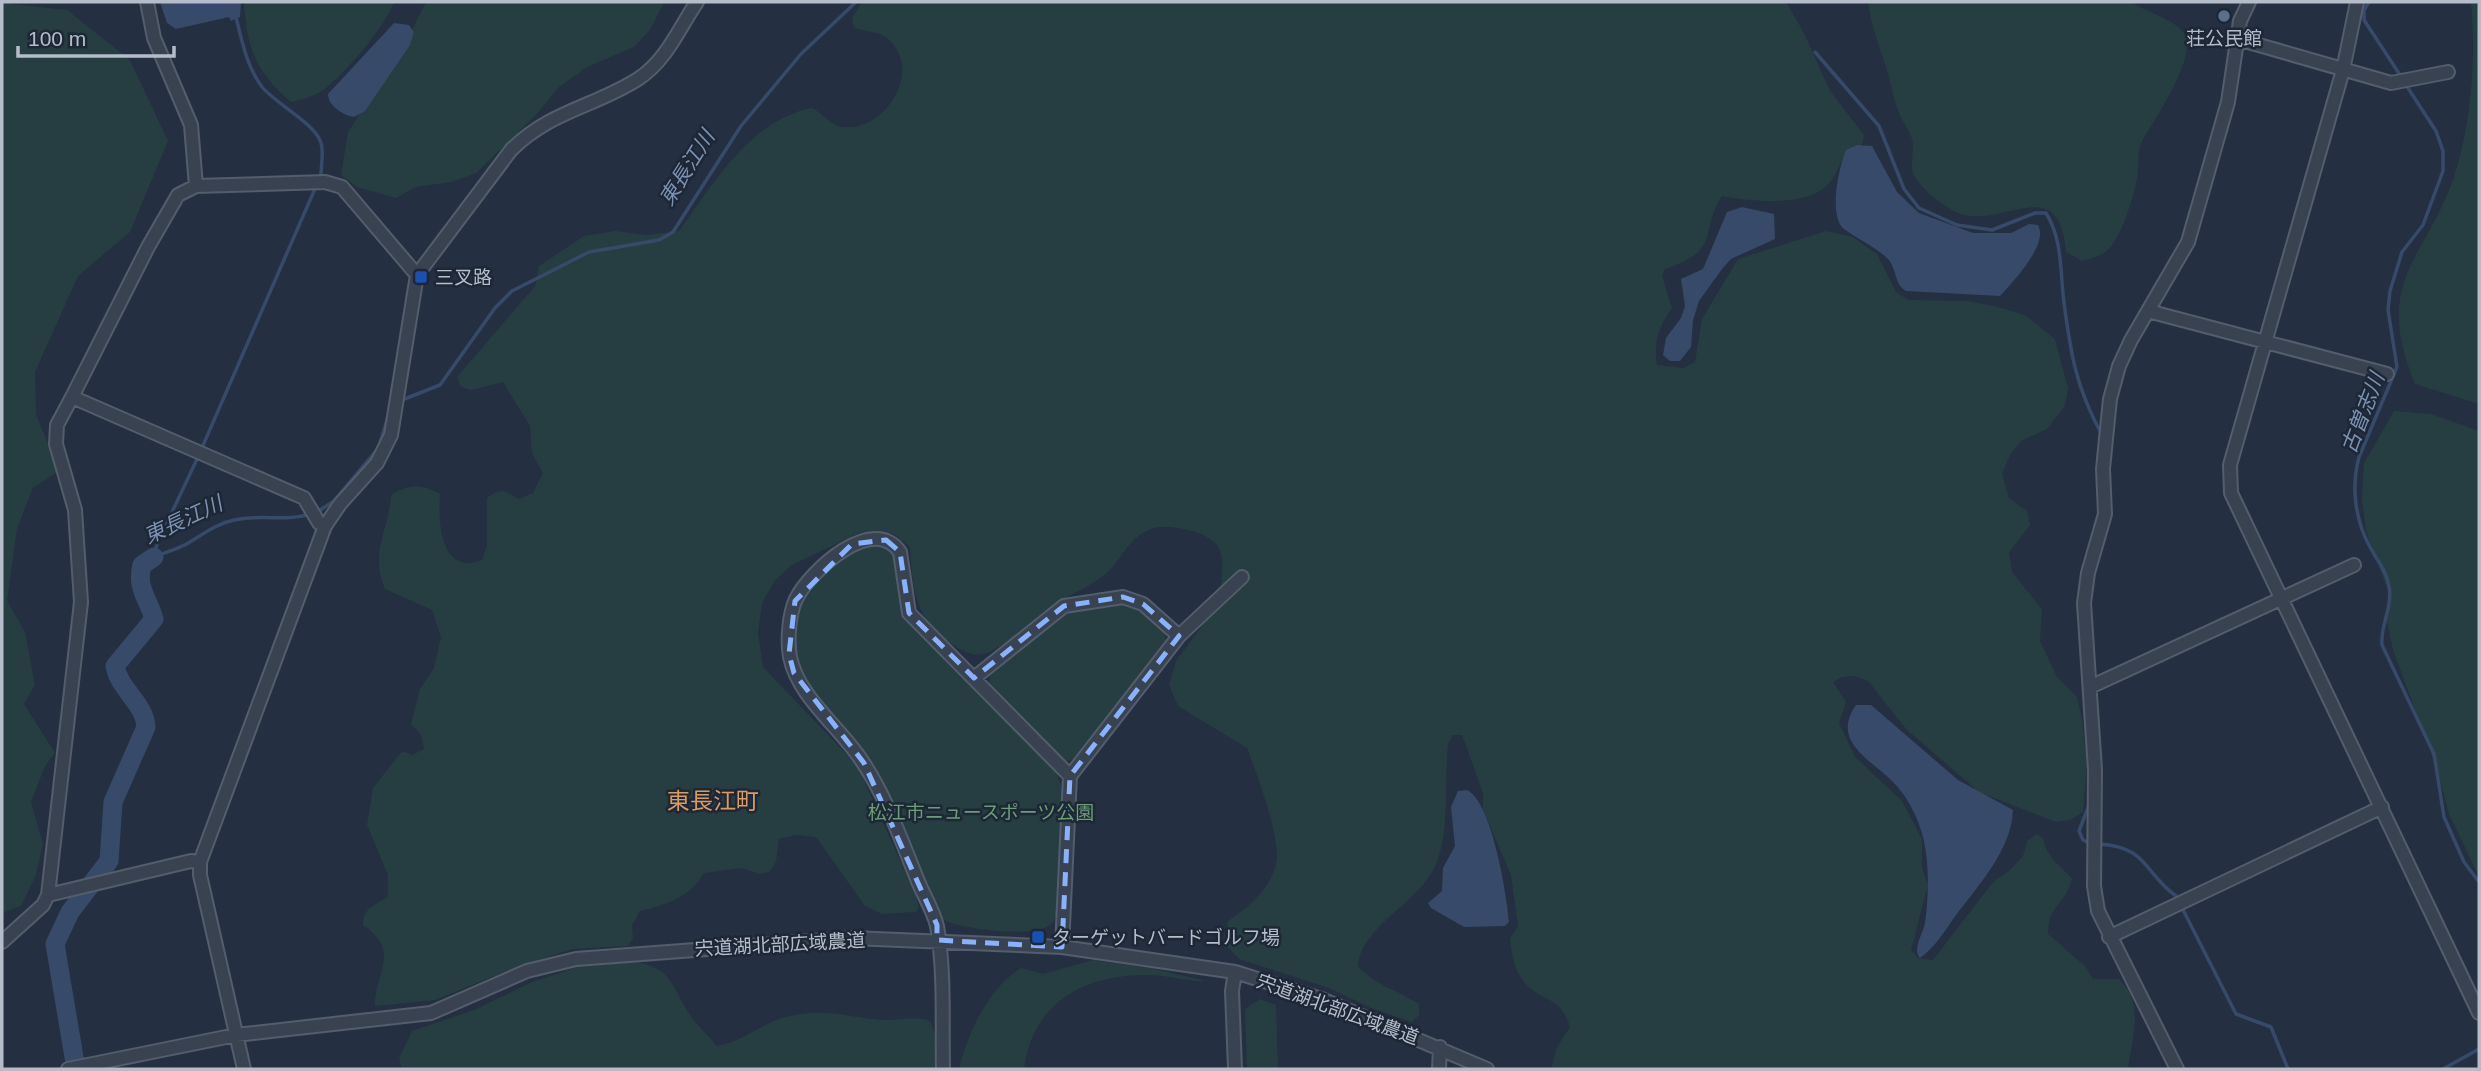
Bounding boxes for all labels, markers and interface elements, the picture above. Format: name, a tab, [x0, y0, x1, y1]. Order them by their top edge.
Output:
marker: 荘公民館	[2216, 8, 2232, 24]
scale bar	[18, 14, 173, 58]
text: 100 m	[28, 27, 86, 50]
place label: 荘公民館	[2186, 28, 2262, 49]
water label: 東長江川	[655, 124, 720, 209]
place label: 三叉路	[435, 267, 492, 288]
marker: 三叉路	[413, 269, 429, 285]
water label: 古曽志川	[2337, 368, 2389, 456]
water label: 東長江川	[140, 491, 228, 548]
district label: 東長江町	[667, 788, 759, 814]
park label: 松江市ニュースポーツ公園	[868, 802, 1094, 823]
place label: ターゲットバードゴルフ場	[1052, 927, 1280, 948]
marker: ターゲットバードゴルフ場	[1030, 929, 1046, 945]
street label: 宍道湖北部広域農道	[694, 930, 866, 959]
street label: 宍道湖北部広域農道	[1254, 970, 1422, 1049]

